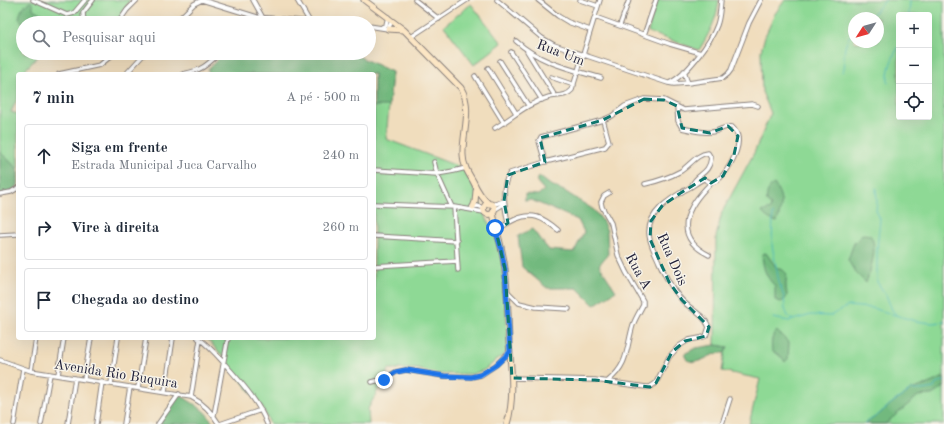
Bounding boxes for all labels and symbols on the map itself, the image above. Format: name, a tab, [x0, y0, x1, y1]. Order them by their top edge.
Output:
north arrow	[848, 12, 884, 48]
street label: Rua Um	[535, 37, 587, 68]
route start	[486, 219, 504, 237]
street label: Rua Dois	[654, 231, 690, 288]
street label: Rua A	[623, 251, 654, 292]
street label: Avenida Rio Buquira	[53, 357, 179, 391]
route end	[375, 371, 393, 389]

